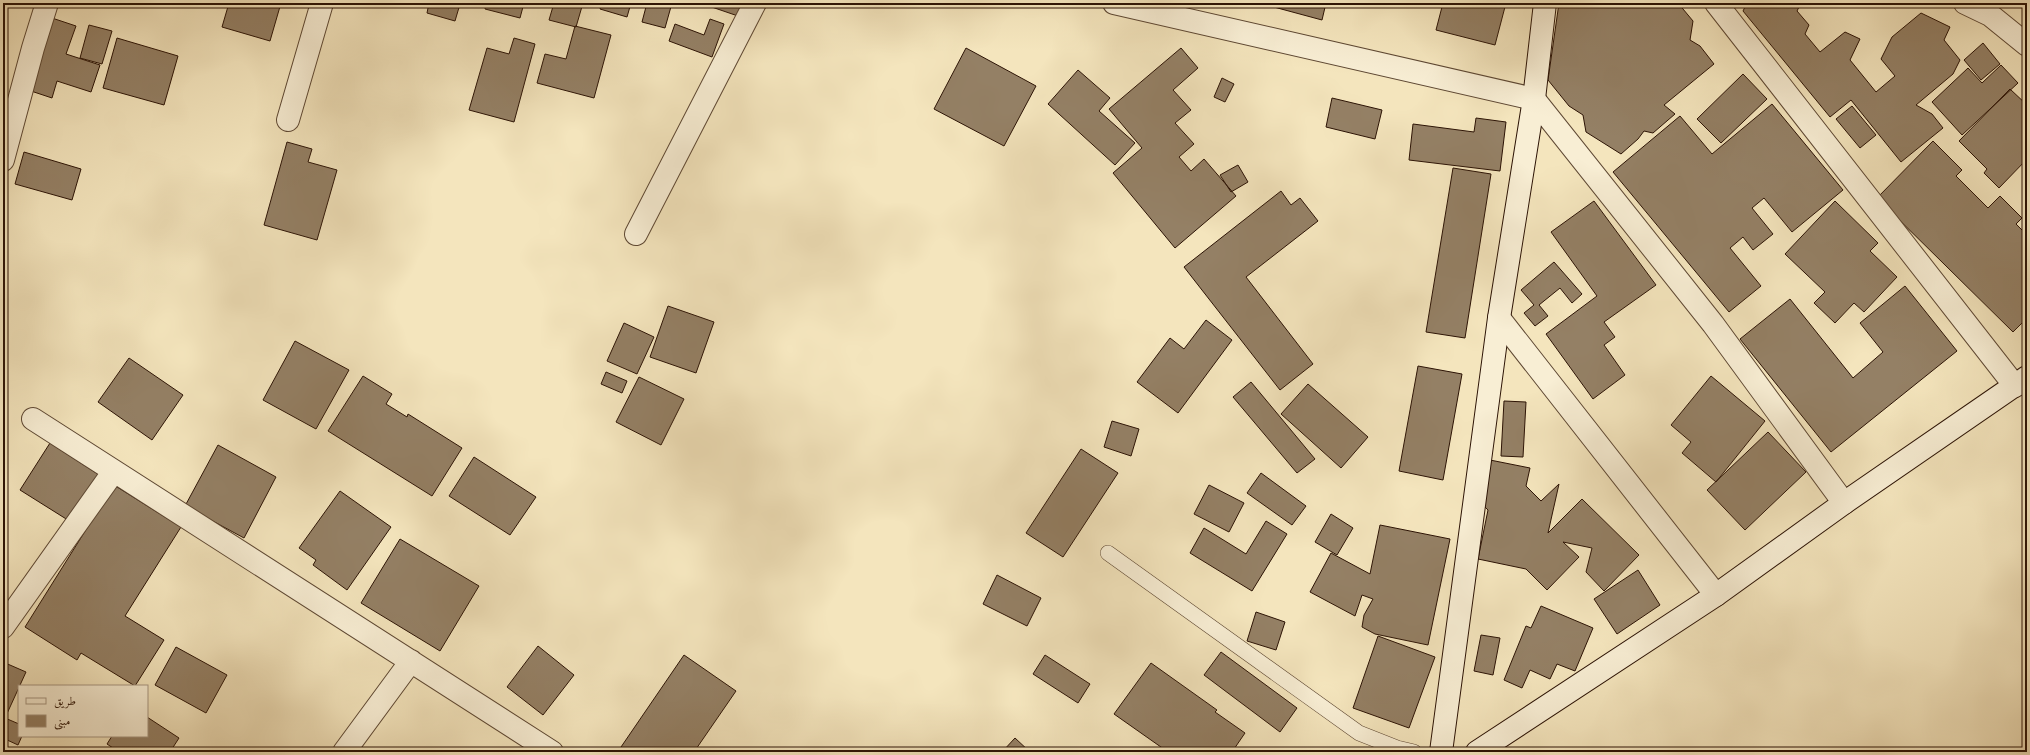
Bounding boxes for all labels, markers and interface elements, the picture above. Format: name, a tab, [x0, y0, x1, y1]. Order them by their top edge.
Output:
legend	[18, 685, 148, 737]
text: طريق	[54, 696, 76, 709]
text: مبنى	[54, 716, 70, 730]

